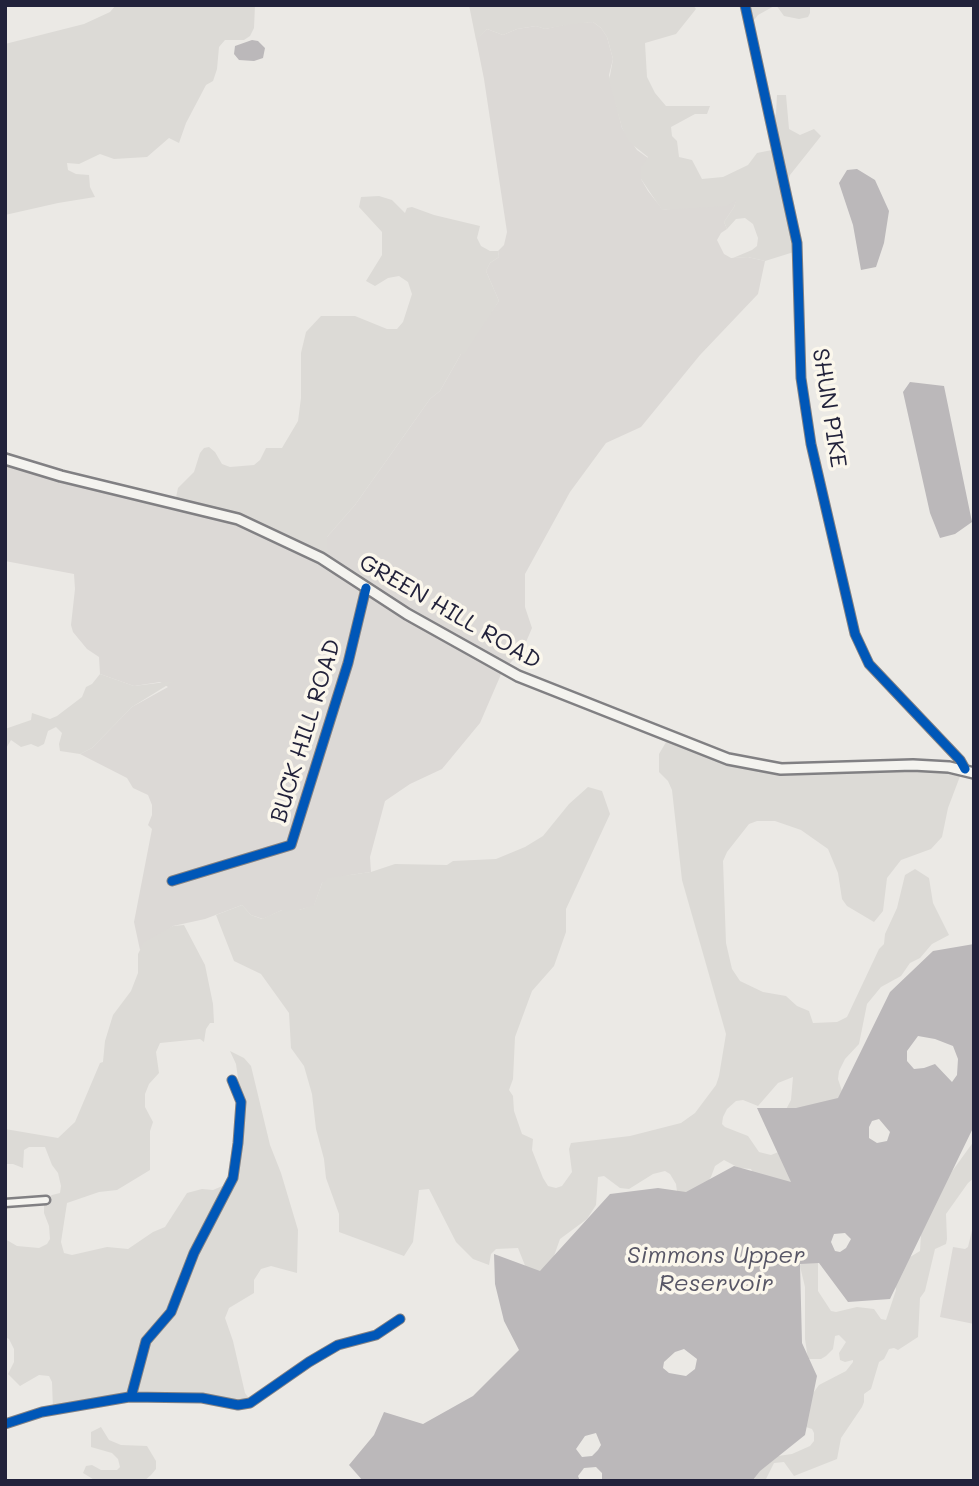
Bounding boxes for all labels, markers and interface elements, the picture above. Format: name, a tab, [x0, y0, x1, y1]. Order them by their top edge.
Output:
street label: SHUN PIKE	[806, 346, 852, 470]
street label: GREEN HILL ROAD	[354, 549, 546, 675]
street label: BUCK HILL ROAD	[265, 636, 347, 826]
water label: Simmons Upper Reservoir	[627, 1242, 805, 1298]

